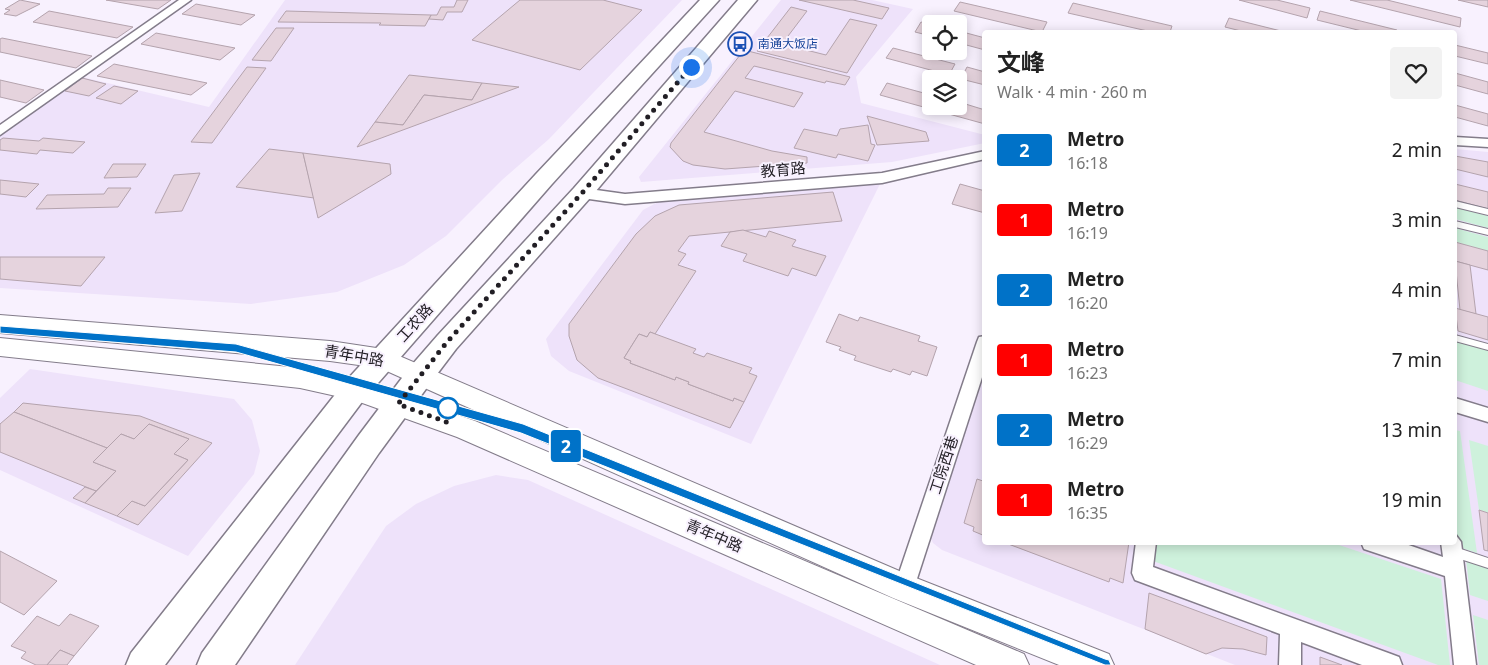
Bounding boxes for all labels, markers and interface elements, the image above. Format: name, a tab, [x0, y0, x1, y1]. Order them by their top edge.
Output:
map controls	[922, 15, 967, 115]
button: locate	[922, 15, 967, 60]
bus stop icon: 南通大饭店	[727, 31, 753, 57]
place label: 南通大饭店	[758, 35, 818, 52]
text: 文峰	[997, 45, 1045, 78]
button: heart	[1390, 47, 1442, 99]
your location	[679, 55, 704, 80]
button: layers	[922, 70, 967, 115]
text: Walk · 4 min · 260 m	[997, 81, 1147, 103]
text: Metro	[1067, 126, 1125, 152]
text: 2 min	[1392, 137, 1442, 163]
text: 2	[1019, 138, 1030, 162]
text: 16:18	[1067, 152, 1108, 174]
street label: 教育路	[760, 157, 806, 181]
text: Metro	[1067, 196, 1125, 222]
text: 3 min	[1392, 207, 1442, 233]
text: 1	[1019, 208, 1030, 232]
text: 16:19	[1067, 222, 1108, 244]
text: Metro	[1067, 266, 1125, 292]
text: 4 min	[1392, 277, 1442, 303]
text: 2	[1019, 278, 1030, 302]
text: 16:20	[1067, 292, 1108, 314]
street label: 工农路	[392, 299, 437, 346]
text: Metro	[1067, 336, 1125, 362]
street label: 青年中路	[323, 340, 385, 370]
text: 7 min	[1392, 347, 1442, 373]
text: 1	[1019, 348, 1030, 372]
text: 16:23	[1067, 362, 1108, 384]
unlabelled marker	[437, 397, 459, 419]
text: Metro	[1067, 406, 1125, 432]
text: 13 min	[1381, 417, 1442, 443]
text: 2	[1019, 418, 1030, 442]
line badge: 2	[550, 430, 582, 462]
text: 16:29	[1067, 432, 1108, 454]
street label: 工院西巷	[924, 433, 962, 496]
text: 2	[561, 434, 571, 458]
text: Metro	[1067, 476, 1125, 502]
text: 19 min	[1381, 487, 1442, 513]
text: 1	[1019, 488, 1030, 512]
text: 16:35	[1067, 502, 1108, 524]
street label: 青年中路	[683, 514, 746, 556]

